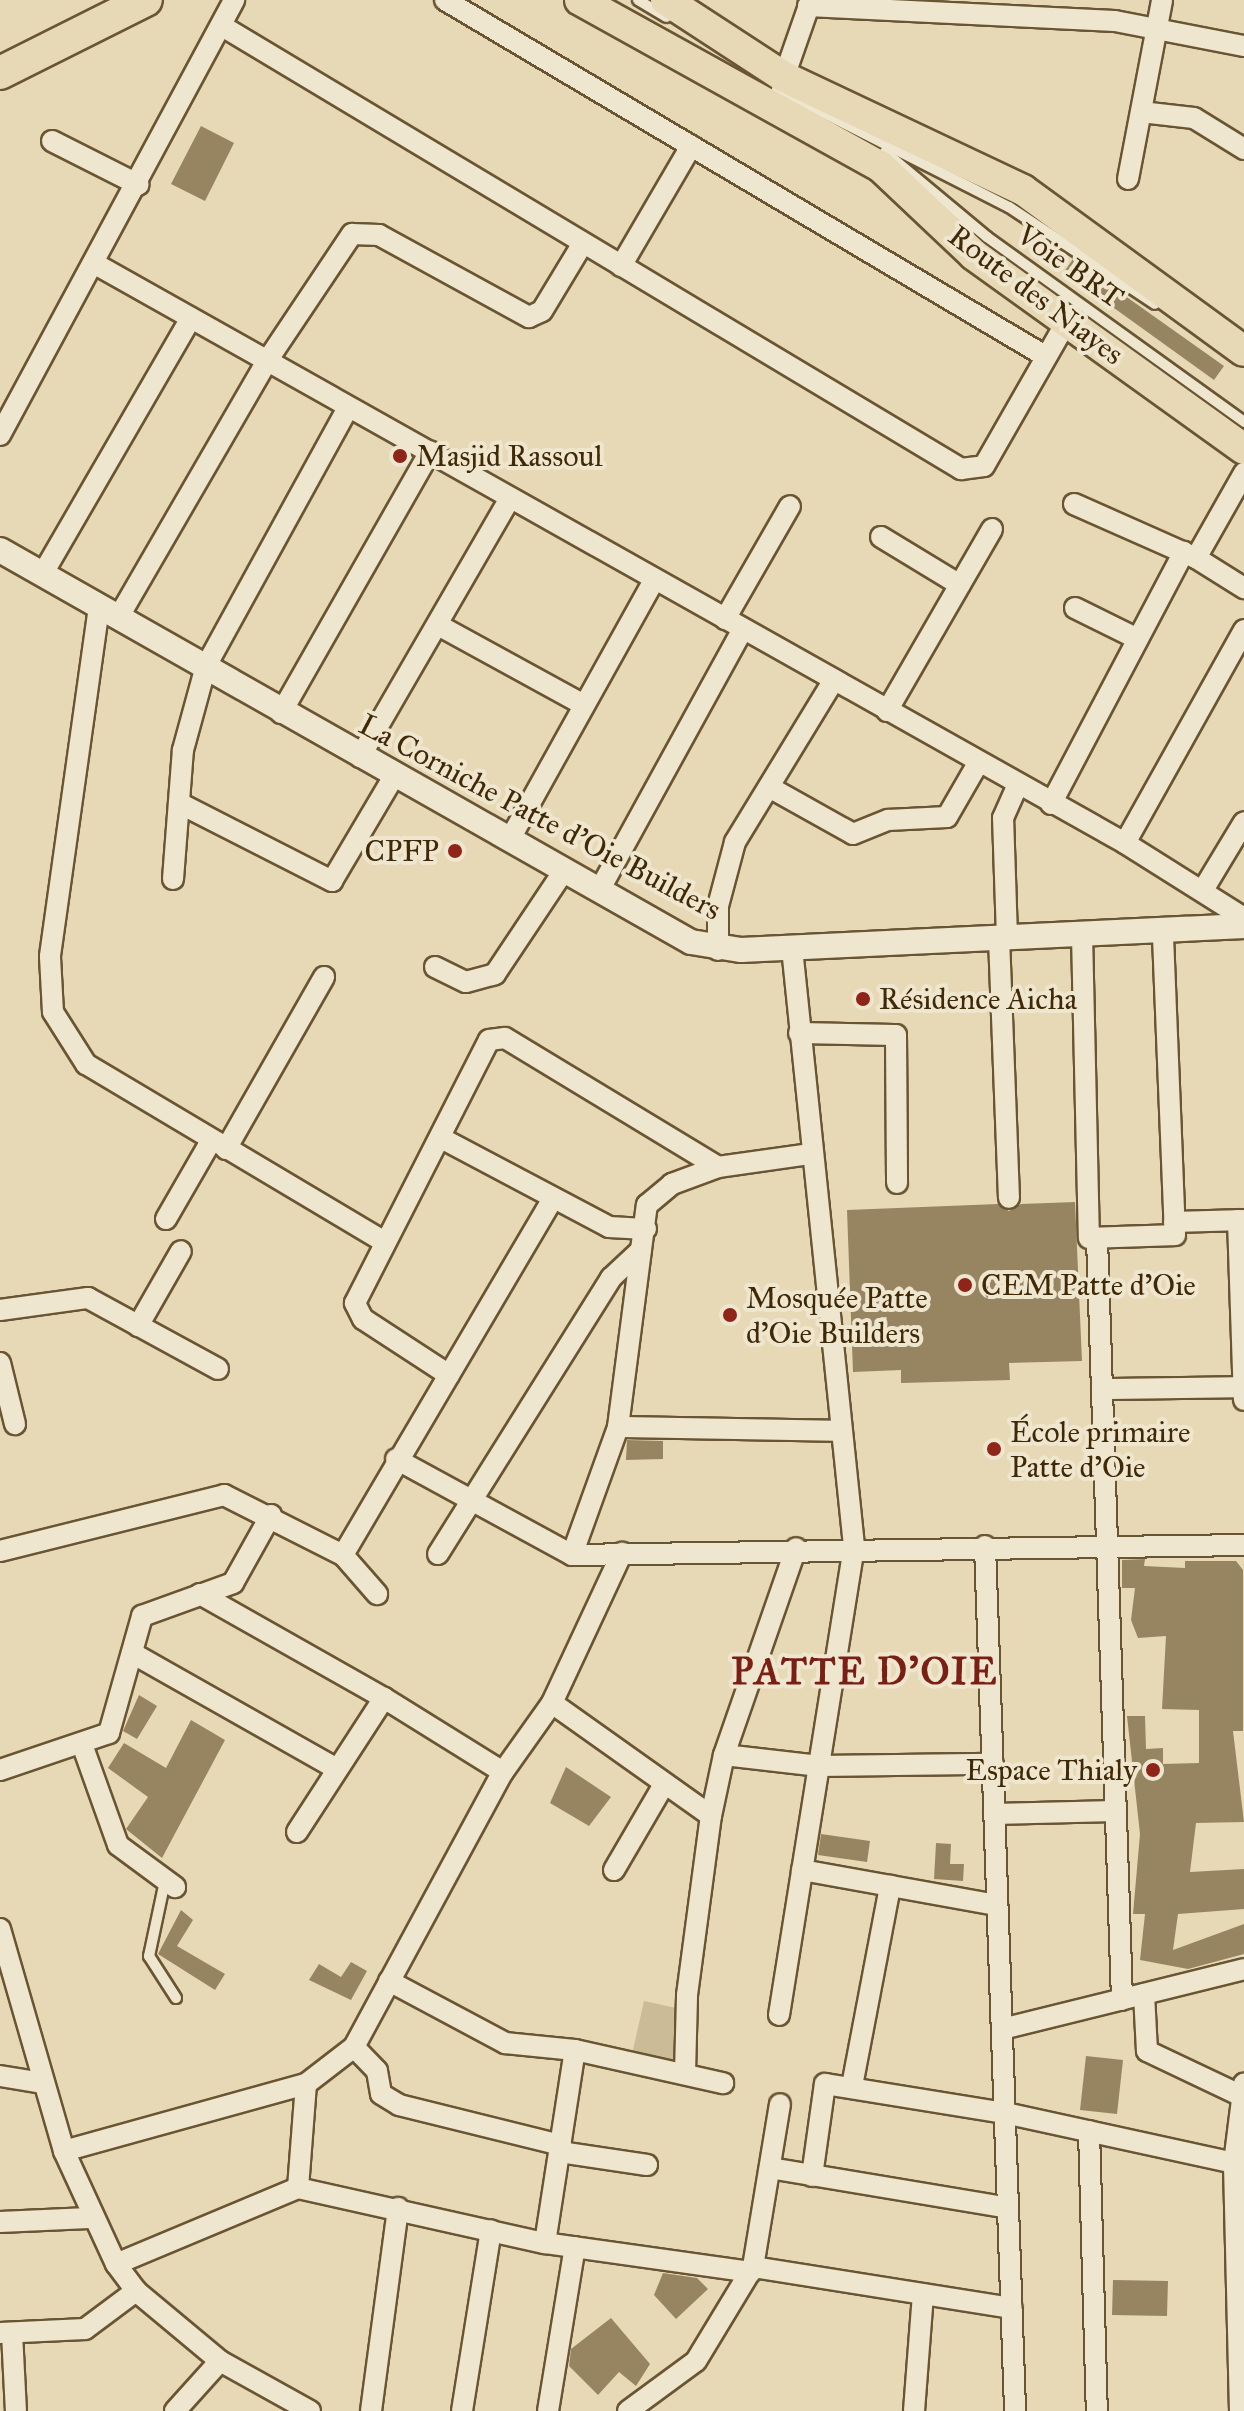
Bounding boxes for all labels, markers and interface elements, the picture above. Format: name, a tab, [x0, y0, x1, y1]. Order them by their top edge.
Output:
street label: Voie BRT	[1010, 216, 1130, 316]
street label: Route des Niayes	[941, 218, 1131, 372]
place label: Masjid Rassoul	[416, 438, 603, 474]
marker: Masjid Rassoul	[391, 447, 409, 465]
street label: La Corniche Patte d'Oie Builders	[353, 706, 727, 928]
place label: CPFP	[365, 833, 439, 869]
marker: CPFP	[446, 842, 464, 860]
place label: Résidence Aicha	[879, 981, 1077, 1017]
marker: Résidence Aicha	[854, 990, 872, 1008]
place label: CEM Patte d'Oie	[981, 1267, 1196, 1303]
marker: CEM Patte d'Oie	[956, 1276, 974, 1294]
place label: Mosquée Patte d'Oie Builders	[746, 1280, 928, 1350]
marker: Mosquée Patte d'Oie Builders	[721, 1306, 739, 1324]
place label: École primaire Patte d'Oie	[1010, 1414, 1190, 1484]
marker: École primaire Patte d'Oie	[985, 1440, 1003, 1458]
district label: PATTE D'OIE	[732, 1649, 998, 1695]
place label: Espace Thialy	[965, 1752, 1137, 1788]
marker: Espace Thialy	[1144, 1761, 1162, 1779]

